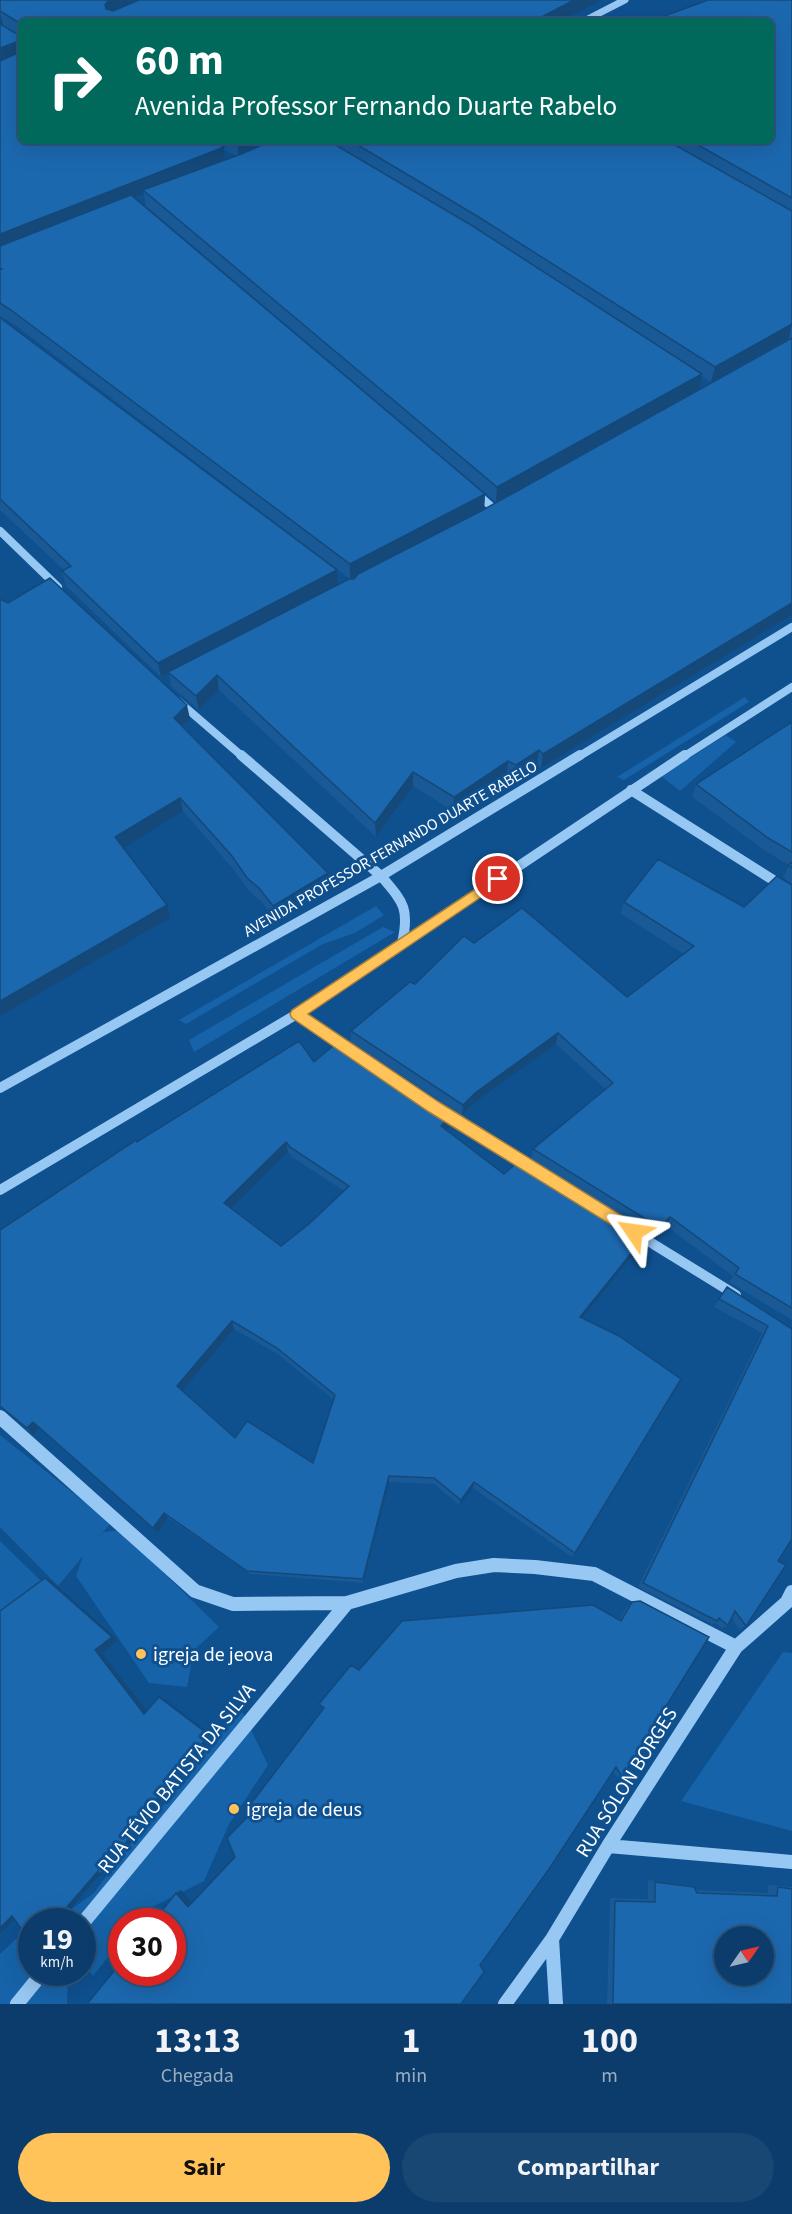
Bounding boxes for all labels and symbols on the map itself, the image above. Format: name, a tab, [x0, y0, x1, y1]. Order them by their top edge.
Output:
street label: AVENIDA PROFESSOR FERNANDO DUARTE RABELO	[240, 755, 541, 942]
pin	[472, 853, 523, 904]
position arrow	[602, 1200, 666, 1264]
place label: igreja de jeova	[153, 1641, 273, 1669]
marker: igreja de jeova	[134, 1647, 148, 1661]
street label: RUA TÉVIO BATISTA DA SILVA	[91, 1677, 262, 1880]
street label: RUA SÓLON BORGES	[569, 1702, 684, 1863]
place label: igreja de deus	[246, 1796, 362, 1824]
marker: igreja de deus	[227, 1802, 241, 1816]
speed limit sign: 30	[108, 1908, 186, 1986]
north arrow	[714, 1926, 774, 1986]

